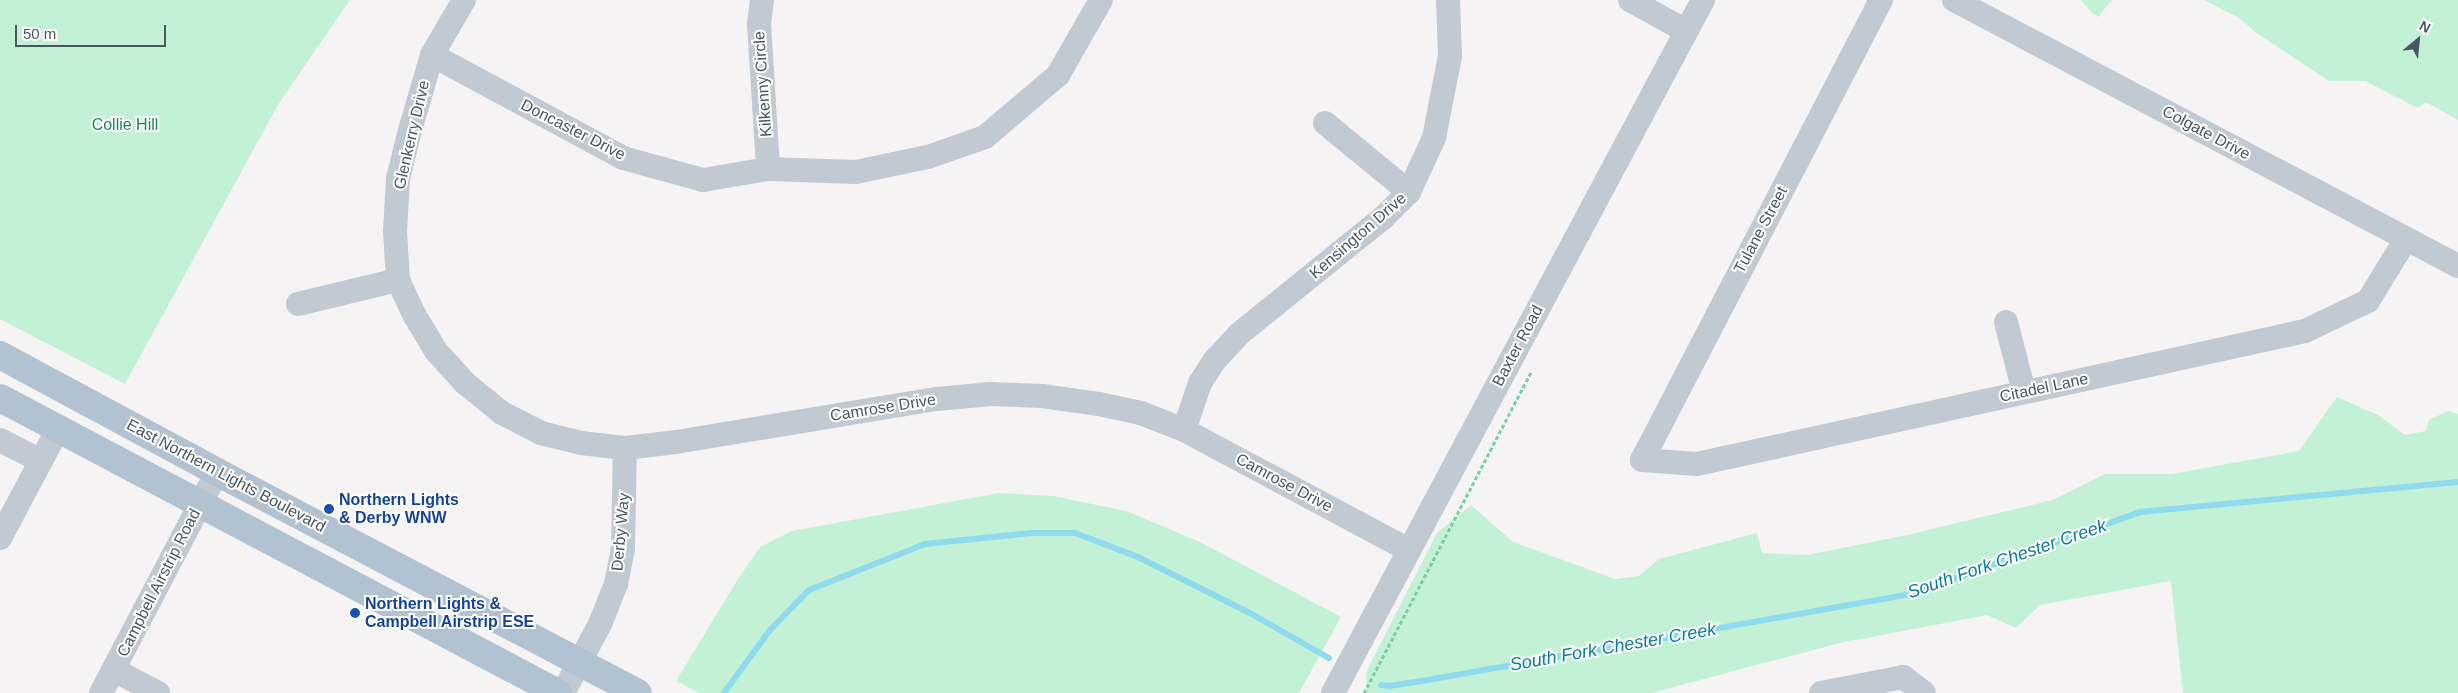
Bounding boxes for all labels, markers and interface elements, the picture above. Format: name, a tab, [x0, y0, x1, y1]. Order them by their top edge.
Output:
scale bar	[18, 15, 169, 47]
north arrow	[2393, 15, 2443, 65]
text: N	[2417, 17, 2433, 36]
text: 50 m	[23, 25, 56, 42]
street label: Kilkenny Circle	[750, 31, 776, 137]
street label: Glenkerry Drive	[390, 79, 434, 191]
street label: Doncaster Drive	[518, 95, 628, 165]
street label: Colgate Drive	[2159, 102, 2253, 164]
park label: Collie Hill	[92, 115, 158, 135]
street label: Tulane Street	[1730, 183, 1792, 277]
street label: Kensington Drive	[1306, 189, 1410, 283]
street label: Baxter Road	[1489, 302, 1547, 390]
street label: Citadel Lane	[1998, 369, 2090, 407]
street label: Camrose Drive	[829, 390, 937, 426]
street label: East Northern Lights Boulevard	[123, 415, 329, 537]
street label: Camrose Drive	[1232, 449, 1336, 517]
place label: Northern Lights & Derby WNW	[339, 490, 459, 528]
street label: Derby Way	[608, 492, 634, 572]
marker: Northern Lights & Derby WNW	[323, 503, 335, 515]
street label: Campbell Airstrip Road	[113, 505, 205, 661]
water label: South Fork Chester Creek	[1905, 515, 2109, 603]
place label: Northern Lights & Campbell Airstrip ESE	[365, 594, 535, 632]
marker: Northern Lights & Campbell Airstrip ESE	[349, 607, 361, 619]
water label: South Fork Chester Creek	[1508, 618, 1718, 676]

